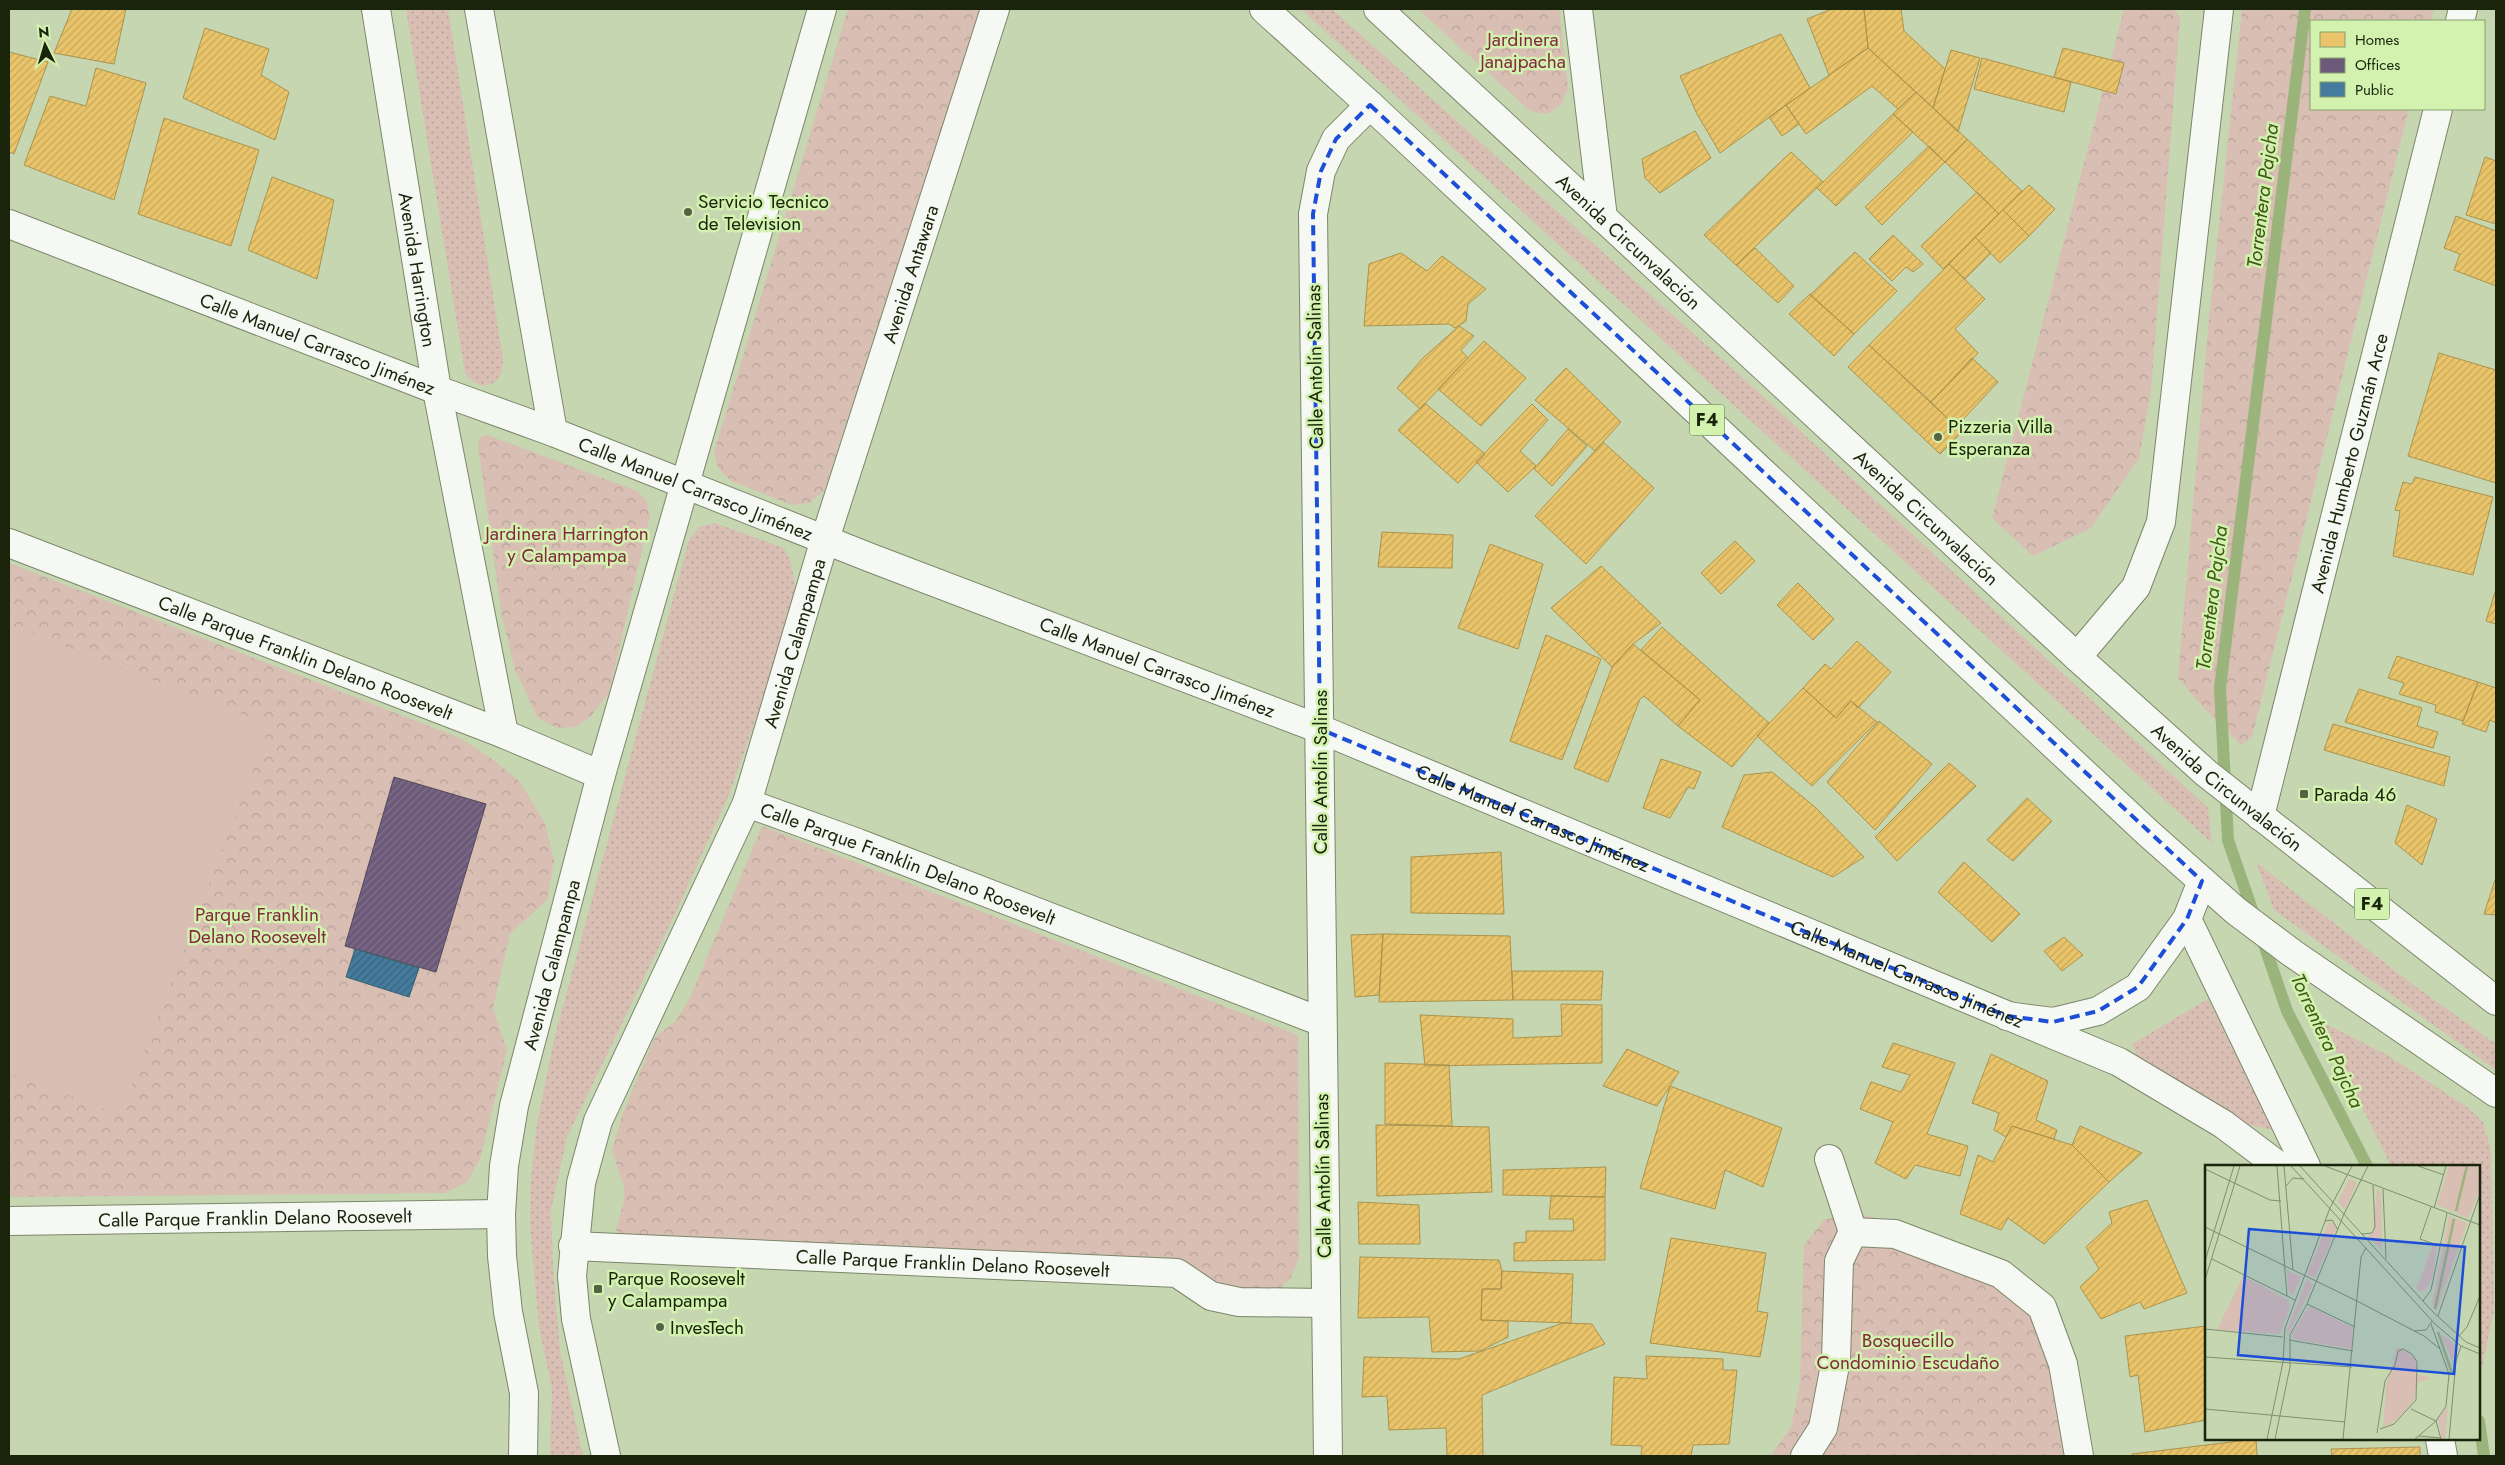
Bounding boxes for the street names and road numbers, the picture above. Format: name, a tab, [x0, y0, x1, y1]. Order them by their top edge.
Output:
street label: Avenida Circunvalación	[1550, 167, 1707, 316]
street label: Avenida Harrington	[392, 190, 443, 349]
street label: Avenida Antawara	[875, 201, 945, 347]
street label: Calle Antolín Salinas	[1300, 284, 1330, 449]
street label: Calle Manuel Carrasco Jiménez	[196, 286, 439, 402]
street label: Avenida Humberto Guzmán Arce	[2303, 330, 2395, 596]
road number: F4	[1690, 404, 1724, 436]
street label: Calle Manuel Carrasco Jiménez	[574, 430, 817, 547]
street label: Avenida Circunvalación	[1848, 443, 2005, 592]
street label: Avenida Calampampa	[756, 555, 832, 731]
street label: Calle Parque Franklin Delano Roosevelt	[154, 588, 457, 727]
street label: Calle Manuel Carrasco Jiménez	[1036, 610, 1279, 724]
street label: Calle Antolín Salinas	[1307, 689, 1334, 854]
street label: Avenida Circunvalación	[2146, 717, 2308, 858]
street label: Calle Manuel Carrasco Jiménez	[1413, 757, 1654, 879]
street label: Calle Parque Franklin Delano Roosevelt	[757, 795, 1060, 932]
street label: Avenida Calampampa	[516, 876, 587, 1053]
road number: F4	[2354, 889, 2390, 920]
street label: Calle Manuel Carrasco Jiménez	[1786, 913, 2028, 1034]
street label: Calle Antolín Salinas	[1308, 1093, 1338, 1258]
street label: Calle Parque Franklin Delano Roosevelt	[98, 1202, 412, 1233]
street label: Calle Parque Franklin Delano Roosevelt	[795, 1242, 1110, 1283]

